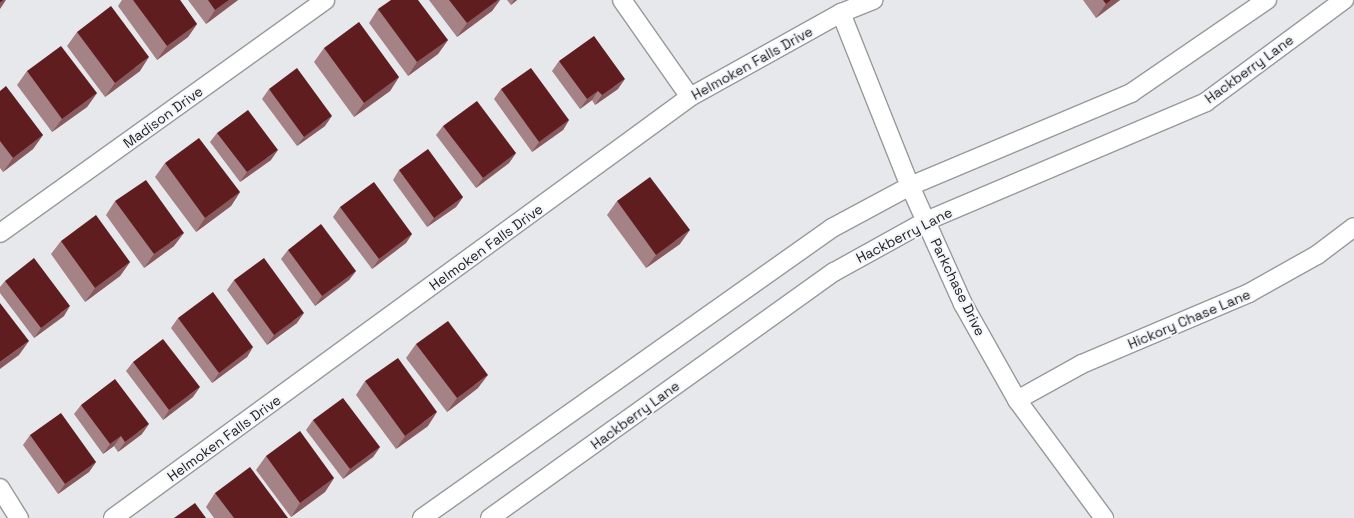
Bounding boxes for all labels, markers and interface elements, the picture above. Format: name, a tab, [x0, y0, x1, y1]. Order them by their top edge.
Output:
street label: Helmoken Falls Drive	[688, 23, 816, 103]
street label: Hackberry Lane	[1201, 31, 1297, 107]
street label: Madison Drive	[120, 83, 206, 151]
street label: Helmoken Falls Drive	[426, 200, 546, 294]
street label: Hackberry Lane	[853, 204, 955, 266]
street label: Parkchase Drive	[927, 235, 989, 339]
street label: Hickory Chase Lane	[1125, 286, 1253, 352]
street label: Hackberry Lane	[587, 377, 683, 453]
street label: Helmoken Falls Drive	[164, 391, 284, 485]

